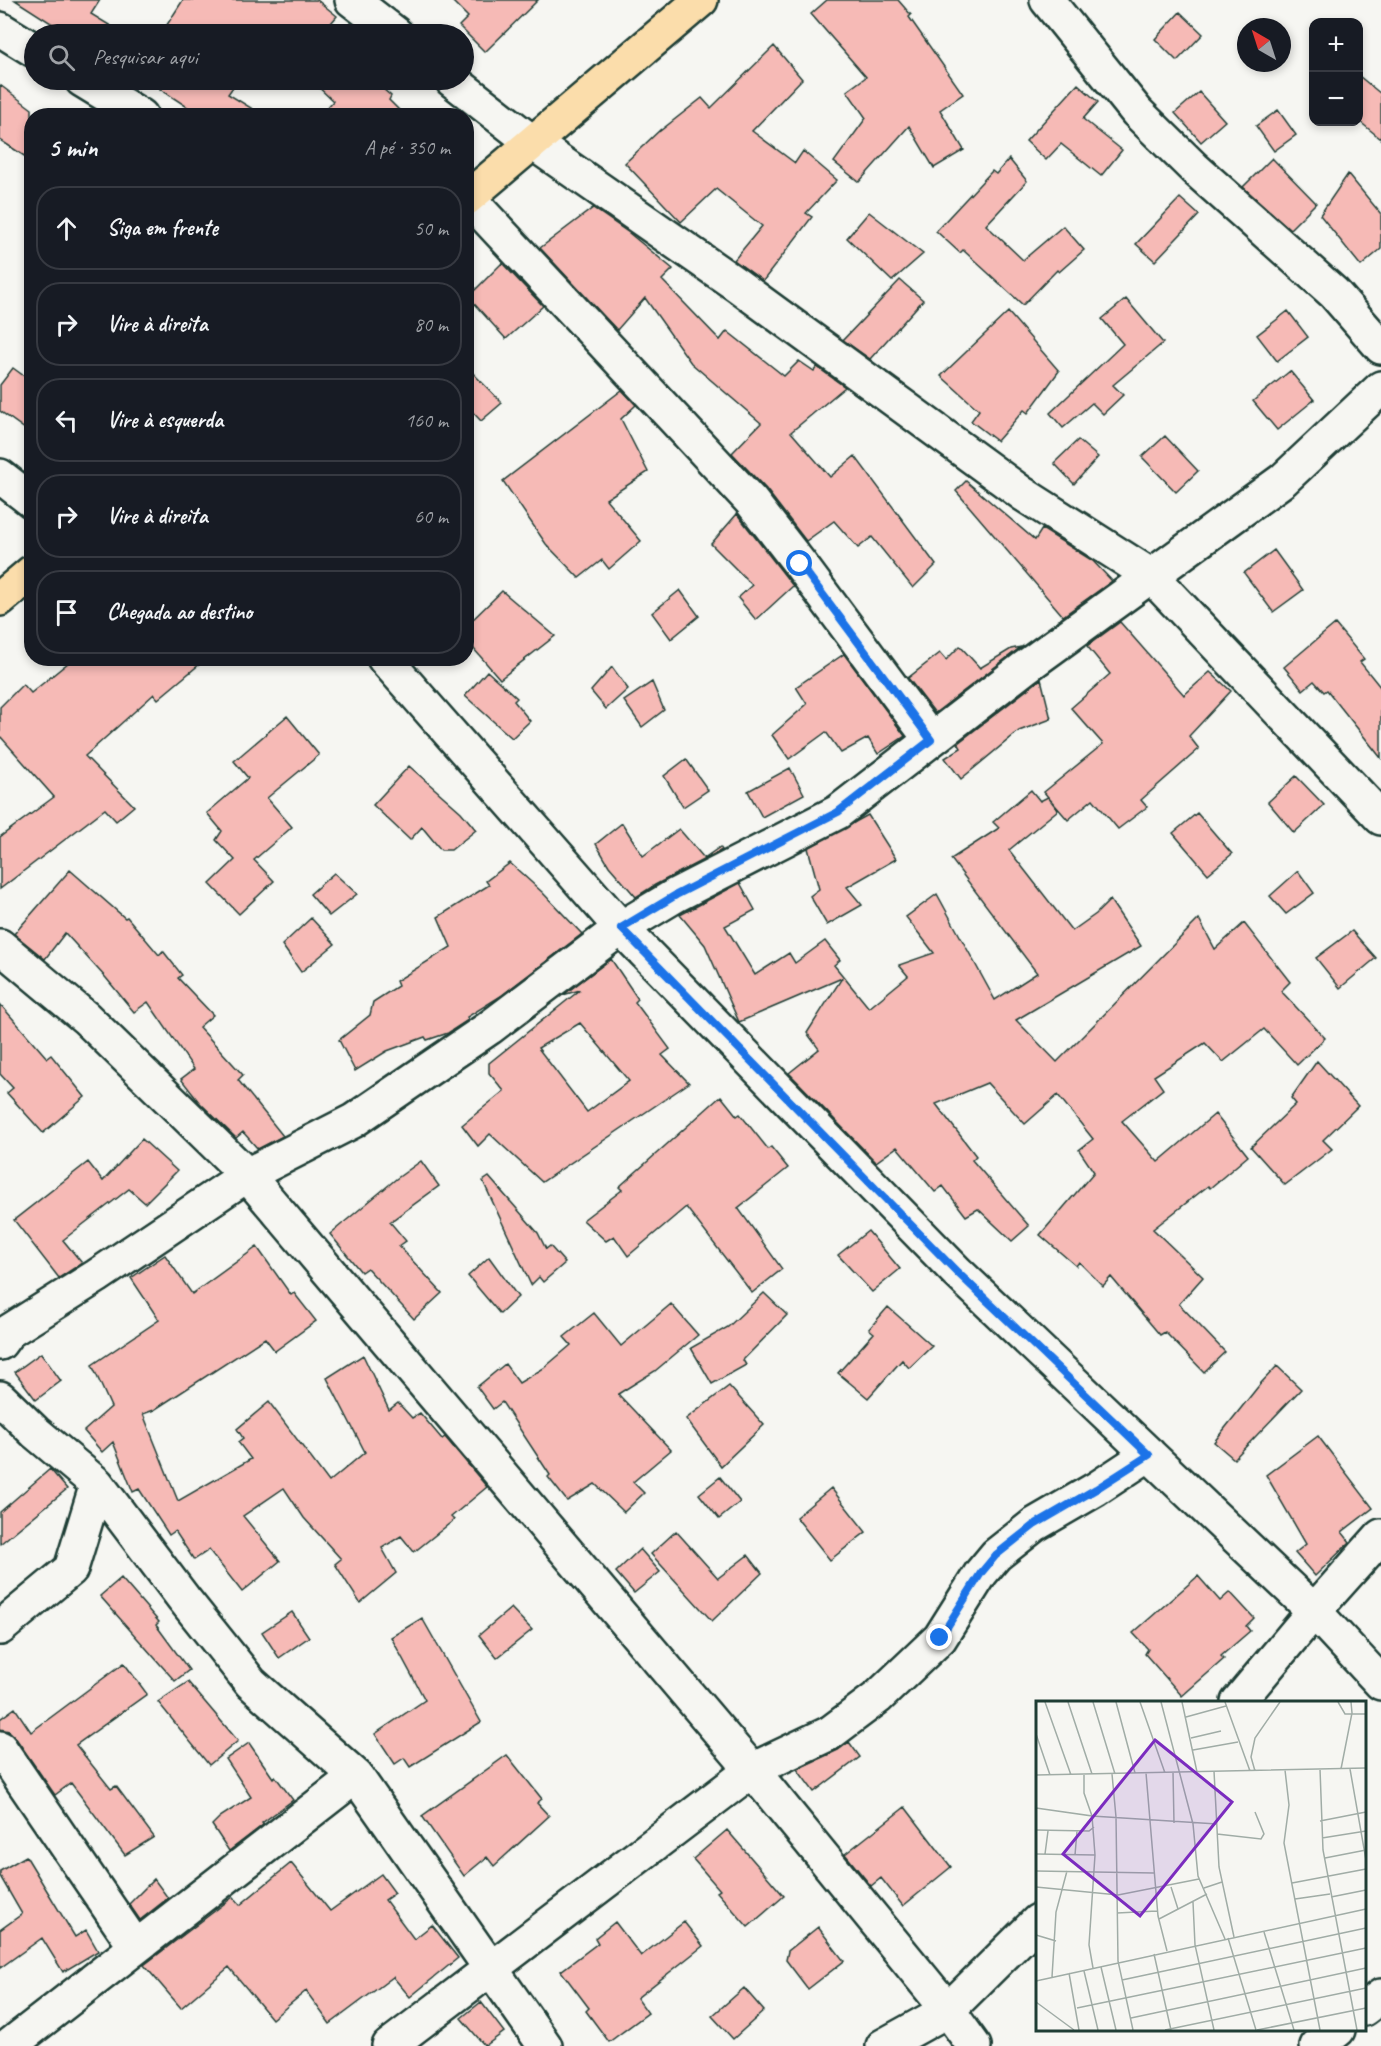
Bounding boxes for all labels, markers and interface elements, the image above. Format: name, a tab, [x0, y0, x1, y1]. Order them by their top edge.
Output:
north arrow	[1237, 18, 1291, 72]
map controls	[1309, 18, 1363, 126]
button: +	[1309, 18, 1363, 72]
search box	[24, 24, 474, 90]
icon: search	[45, 41, 78, 74]
text: Pesquisar aqui	[93, 43, 198, 71]
button: −	[1309, 72, 1363, 126]
text: 5 min	[48, 131, 97, 164]
text: A pé · 350 m	[365, 135, 450, 160]
icon: ahead	[50, 212, 83, 245]
text: Siga em frente	[107, 214, 218, 242]
text: 50 m	[414, 216, 448, 241]
icon: right	[50, 308, 83, 341]
text: Vire à direita	[107, 310, 207, 338]
text: 80 m	[414, 312, 448, 337]
icon: left	[50, 404, 83, 437]
text: Vire à esquerda	[107, 406, 223, 434]
text: 160 m	[405, 408, 448, 433]
icon: right	[50, 500, 83, 533]
text: Vire à direita	[107, 502, 207, 530]
text: 60 m	[414, 504, 448, 529]
route start	[786, 550, 812, 576]
icon: arrive	[50, 596, 83, 629]
text: Chegada ao destino	[107, 598, 252, 626]
route end	[926, 1624, 952, 1650]
inset map	[1036, 1701, 1366, 2031]

